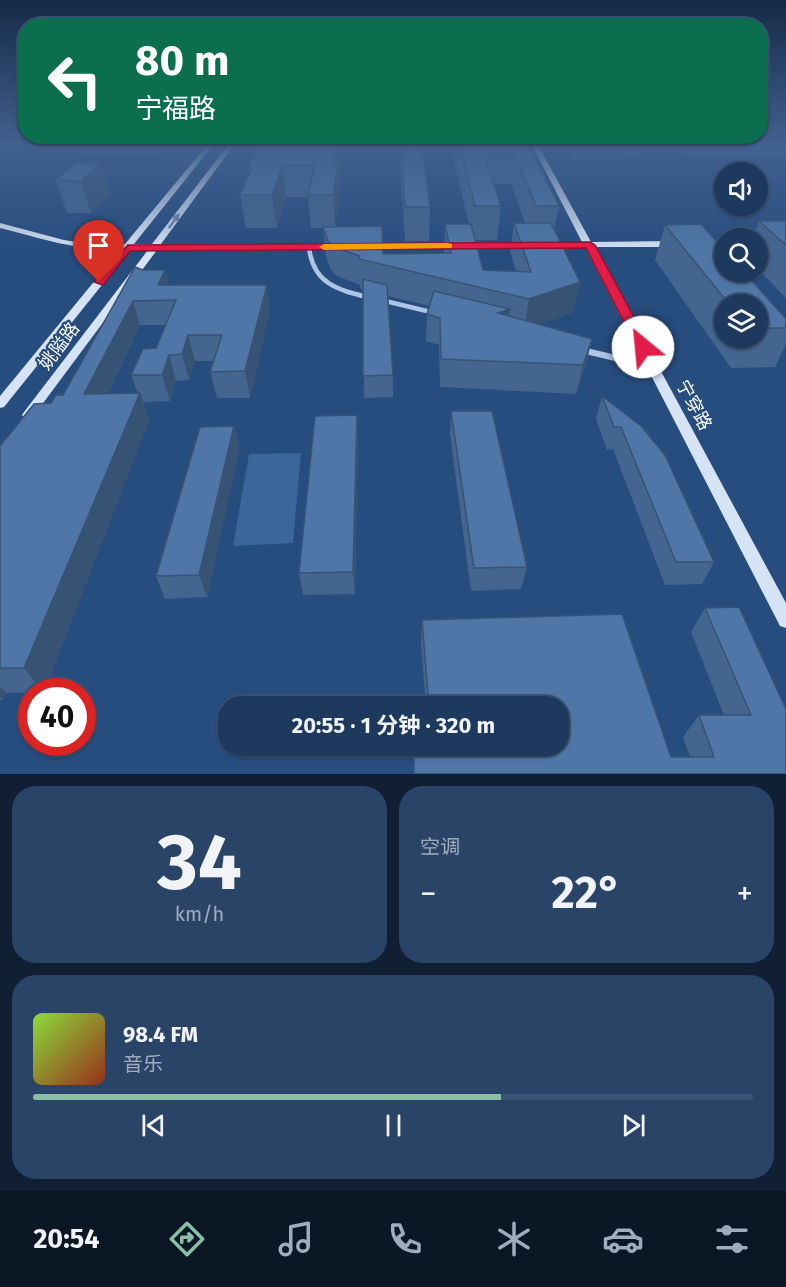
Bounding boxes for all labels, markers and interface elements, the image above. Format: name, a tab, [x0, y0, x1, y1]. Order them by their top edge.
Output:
text: 80 m	[135, 36, 229, 86]
icon: left	[36, 42, 114, 120]
text: 宁福路	[135, 93, 216, 125]
map controls	[714, 162, 768, 348]
button: sound	[714, 162, 768, 216]
one-way arrow	[168, 214, 180, 230]
pin	[73, 220, 124, 282]
button: search	[714, 228, 768, 282]
icon: arrive	[82, 229, 115, 262]
button: layers	[714, 294, 768, 348]
position arrow	[611, 315, 675, 379]
street label: 姚隘路	[34, 318, 84, 374]
street label: 宁穿路	[672, 376, 716, 434]
speed limit sign: 40	[18, 678, 96, 756]
text: 20:55 · 1 分钟 · 320 m	[292, 712, 495, 739]
text: 34	[157, 816, 242, 910]
text: 空调	[420, 835, 460, 859]
text: 22°	[552, 866, 622, 920]
text: −	[420, 874, 437, 914]
text: +	[737, 874, 753, 914]
text: km/h	[175, 902, 224, 926]
text: 98.4 FM	[123, 1021, 198, 1048]
text: 音乐	[123, 1052, 163, 1076]
icon: previous	[137, 1109, 170, 1142]
icon: pause	[377, 1109, 410, 1142]
icon: next	[617, 1109, 650, 1142]
icon: directions	[166, 1218, 208, 1260]
icon: music	[275, 1218, 317, 1260]
icon: phone	[384, 1218, 426, 1260]
icon: climate	[493, 1218, 535, 1260]
icon: car	[602, 1218, 644, 1260]
icon: filters	[711, 1218, 753, 1260]
text: 20:54	[33, 1223, 100, 1255]

